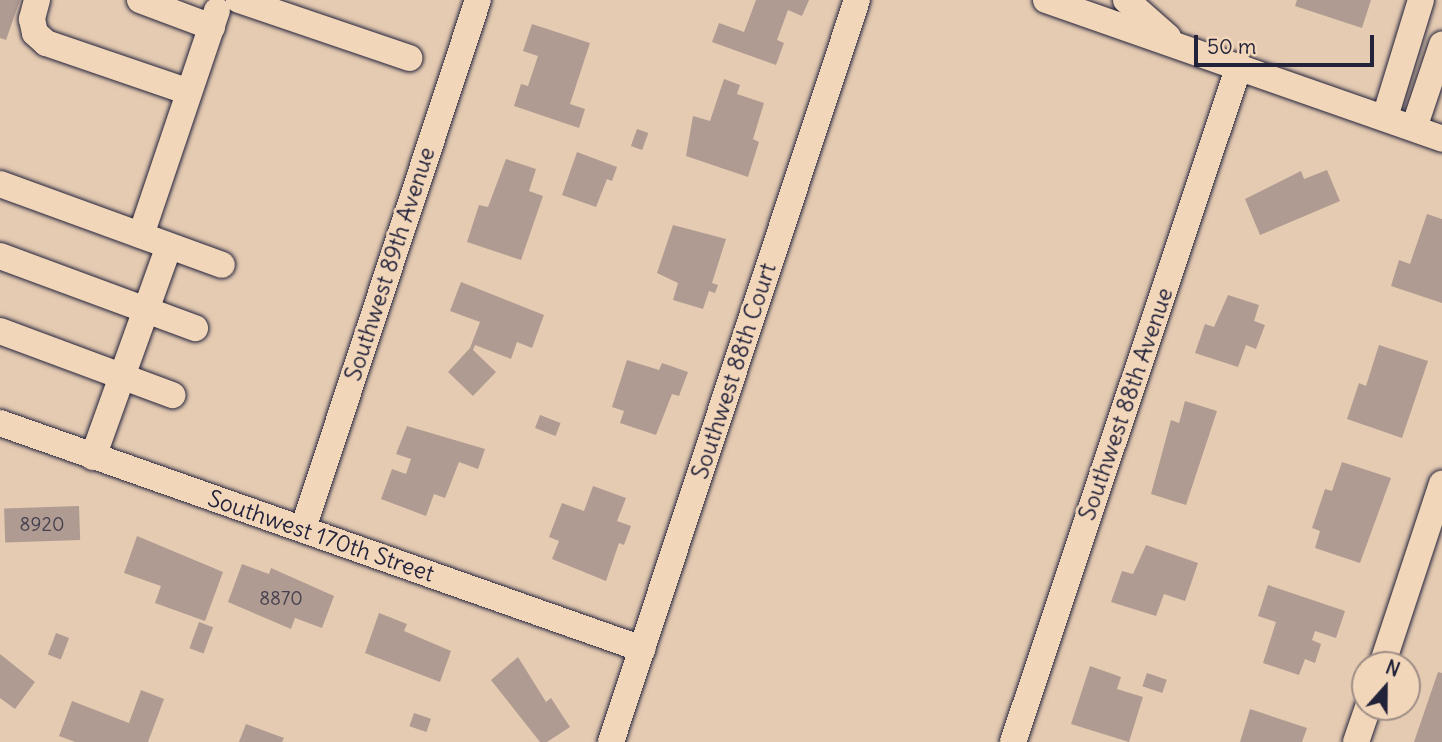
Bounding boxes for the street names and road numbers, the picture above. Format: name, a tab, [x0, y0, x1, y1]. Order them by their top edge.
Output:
street label: Southwest 89th Avenue	[339, 144, 441, 384]
street label: Southwest 88th Court	[686, 259, 782, 483]
street label: Southwest 88th Avenue	[1073, 284, 1179, 524]
street label: Southwest 170th Street	[204, 484, 438, 588]

